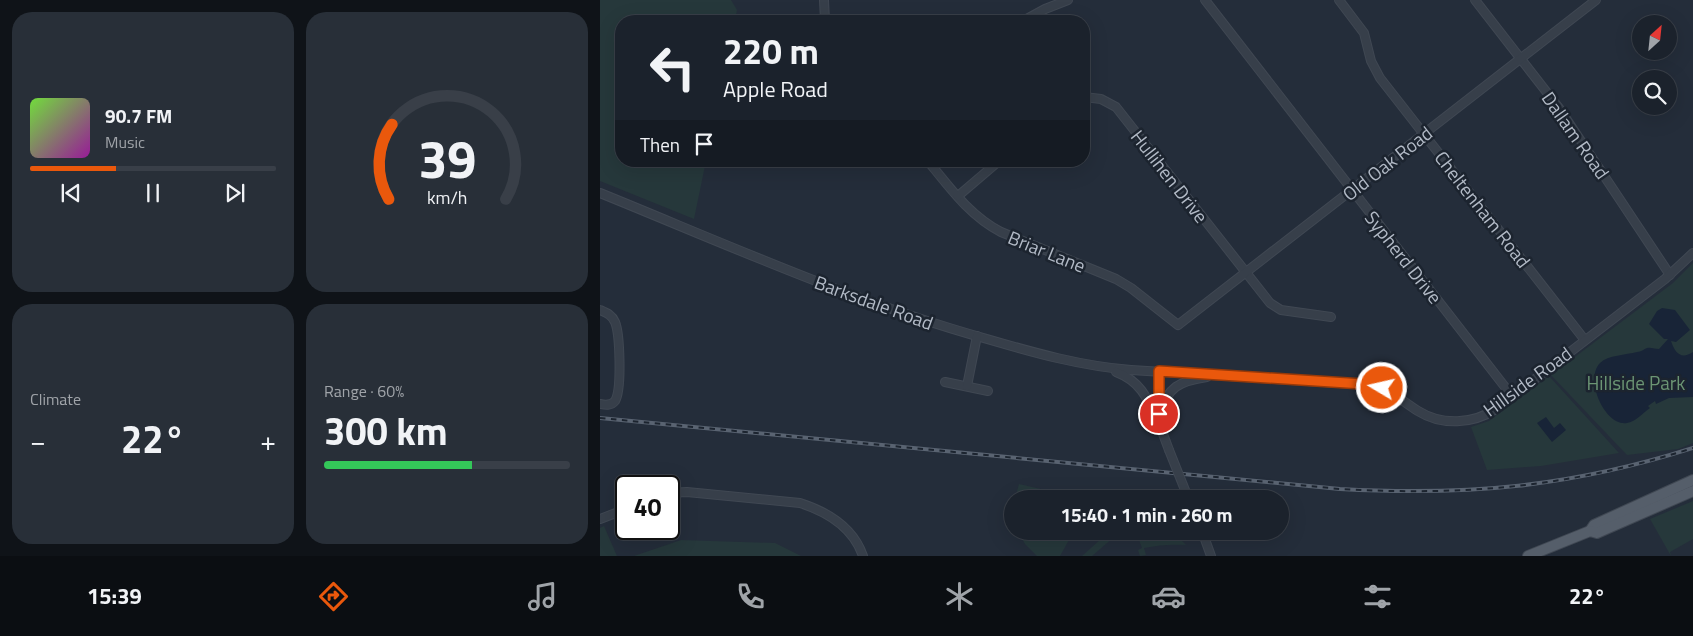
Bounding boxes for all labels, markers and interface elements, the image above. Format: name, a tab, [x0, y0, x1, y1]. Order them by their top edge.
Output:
north arrow	[1632, 15, 1678, 60]
map controls	[1632, 15, 1677, 115]
text: 220 m	[723, 24, 819, 78]
icon: left	[640, 35, 705, 100]
button: search	[1632, 70, 1677, 115]
text: Apple Road	[723, 72, 828, 106]
street label: Dallam Road	[1535, 85, 1617, 185]
text: 90.7 FM	[105, 101, 172, 130]
street label: Old Oak Road	[1336, 118, 1438, 208]
text: 39	[418, 119, 476, 198]
street label: Hullihen Drive	[1124, 123, 1216, 229]
text: Music	[105, 130, 145, 154]
text: Then	[640, 130, 680, 159]
icon: arrive	[690, 130, 718, 158]
street label: Cheltenham Road	[1428, 144, 1538, 274]
icon: previous	[57, 179, 85, 207]
icon: pause	[139, 179, 167, 207]
icon: next	[221, 179, 249, 207]
text: km/h	[427, 184, 467, 211]
street label: Sypherd Drive	[1358, 204, 1450, 310]
street label: Briar Lane	[1004, 222, 1090, 280]
street label: Barksdale Road	[810, 267, 938, 337]
street label: Hillside Road	[1477, 339, 1577, 423]
position arrow	[1355, 361, 1407, 413]
park label: Hillside Park	[1587, 368, 1685, 397]
text: Range · 60%	[324, 379, 404, 403]
text: Climate	[30, 387, 81, 411]
pin	[1138, 393, 1180, 435]
icon: arrive	[1145, 400, 1173, 428]
text: 300 km	[324, 402, 448, 460]
text: 22°	[121, 410, 185, 468]
text: −	[30, 419, 46, 462]
text: +	[260, 419, 276, 462]
speed limit sign: 40	[615, 475, 680, 540]
text: 15:40 · 1 min · 260 m	[1060, 500, 1233, 529]
text: 15:39	[87, 579, 142, 613]
icon: directions	[316, 579, 351, 614]
icon: music	[525, 579, 560, 614]
icon: phone	[733, 579, 768, 614]
icon: climate	[942, 579, 977, 614]
icon: car	[1151, 579, 1186, 614]
icon: filters	[1360, 579, 1395, 614]
text: 22°	[1569, 579, 1606, 613]

